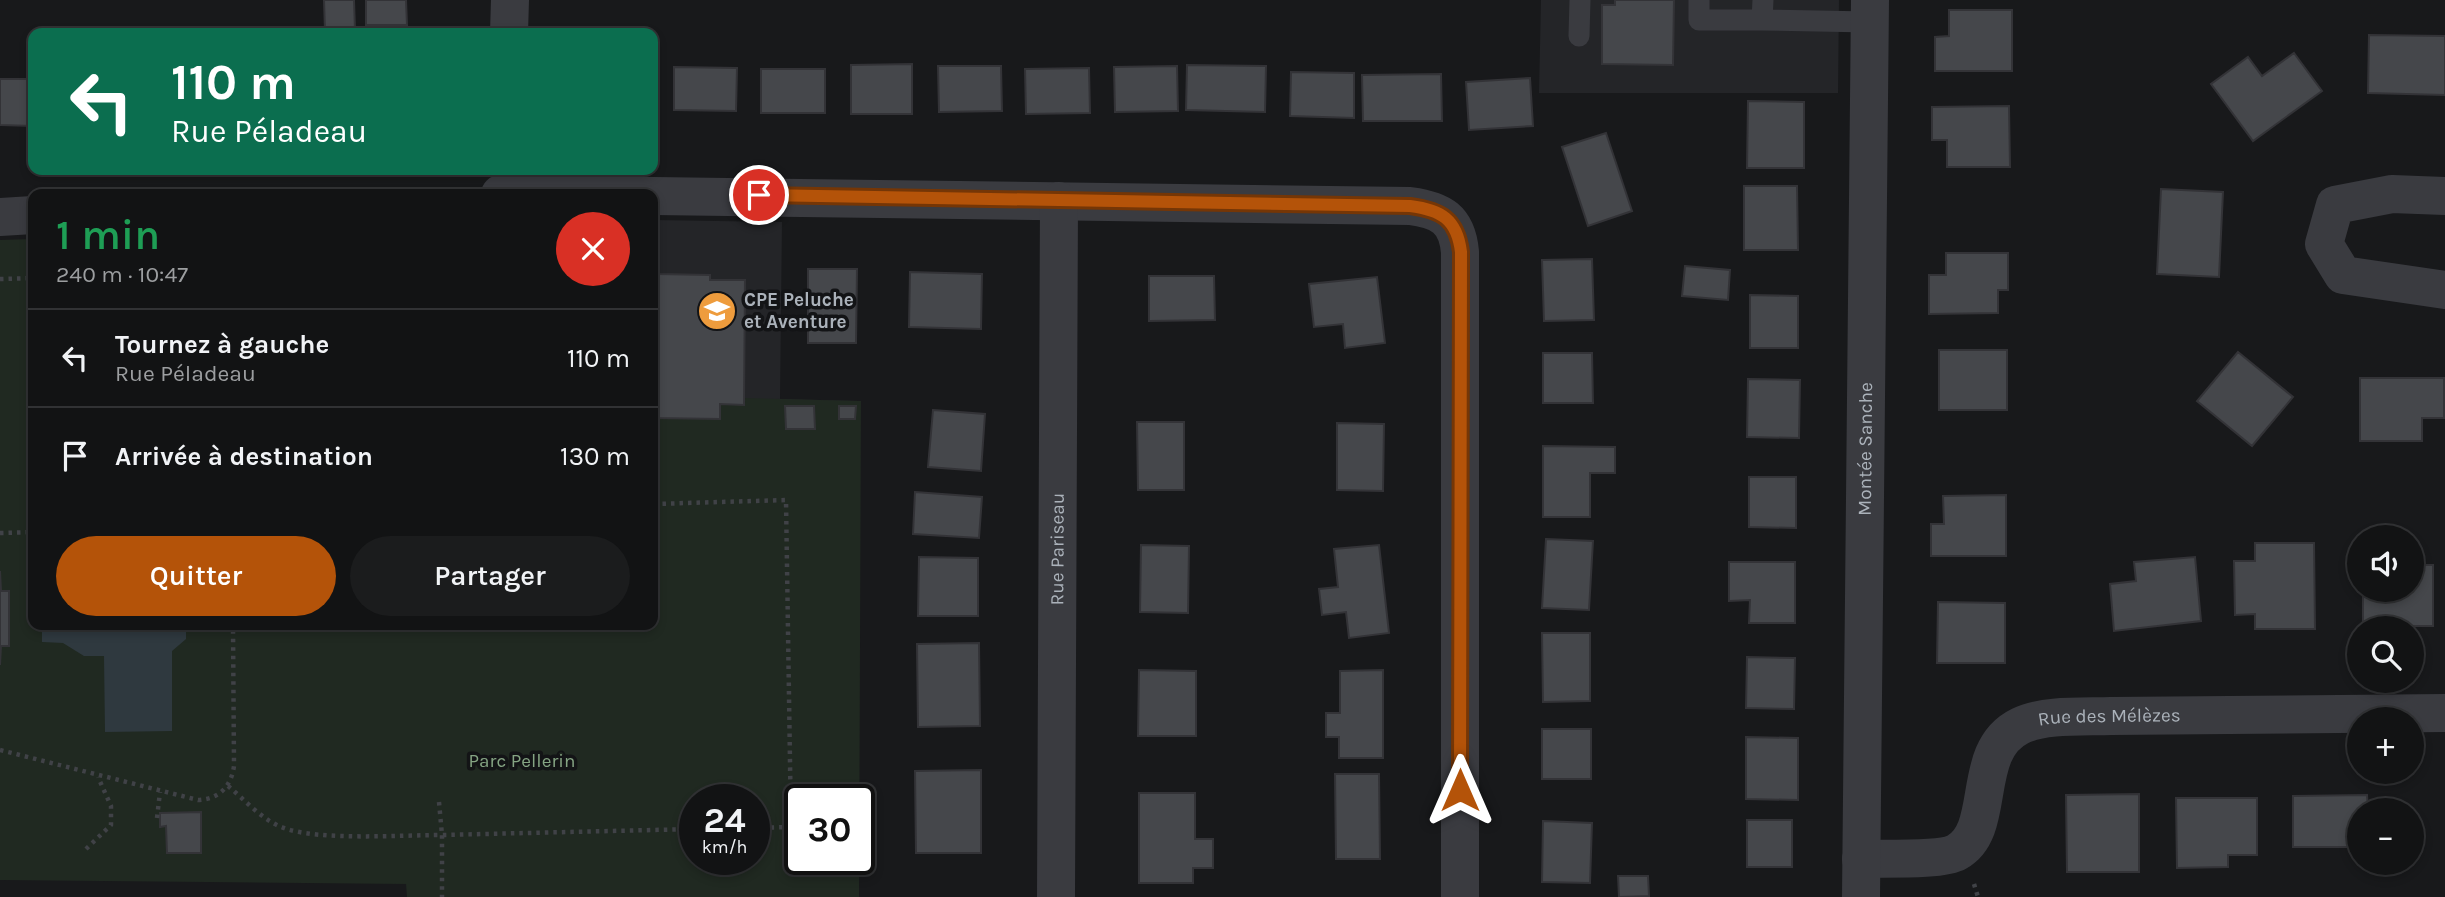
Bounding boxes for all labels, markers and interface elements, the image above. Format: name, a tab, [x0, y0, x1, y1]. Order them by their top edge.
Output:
text: 110 m	[171, 54, 296, 111]
icon: left	[56, 56, 147, 147]
text: Rue Péladeau	[171, 113, 367, 150]
pin	[729, 165, 789, 225]
icon: arrive	[740, 176, 778, 214]
text: 1 min	[56, 210, 160, 260]
button: close	[556, 212, 630, 286]
text: 240 m · 10:47	[56, 261, 188, 288]
place label: CPE Peluche et Aventure	[744, 289, 854, 333]
school or university icon: CPE Peluche et Aventure	[696, 290, 738, 332]
text: Tournez à gauche	[115, 329, 329, 360]
icon: left	[56, 339, 94, 377]
text: 110 m	[567, 343, 630, 374]
text: Rue Péladeau	[115, 360, 256, 387]
street label: Montée Sanche	[1854, 382, 1877, 516]
icon: arrive	[56, 437, 94, 475]
text: Arrivée à destination	[115, 441, 373, 472]
text: 130 m	[560, 441, 630, 472]
street label: Rue Pariseau	[1046, 493, 1069, 605]
map controls	[2347, 525, 2424, 875]
button: sound	[2347, 525, 2424, 602]
button: Quitter	[56, 536, 336, 616]
button: Partager	[350, 536, 630, 616]
button: search	[2347, 616, 2424, 693]
street label: Rue des Mélèzes	[2036, 704, 2181, 731]
button: +	[2347, 707, 2424, 784]
park label: Parc Pellerin	[469, 750, 575, 772]
position arrow	[1423, 753, 1497, 827]
speed limit sign: 30	[784, 784, 875, 875]
button: −	[2347, 798, 2424, 875]
text: 24	[704, 800, 746, 841]
text: km/h	[702, 836, 747, 858]

